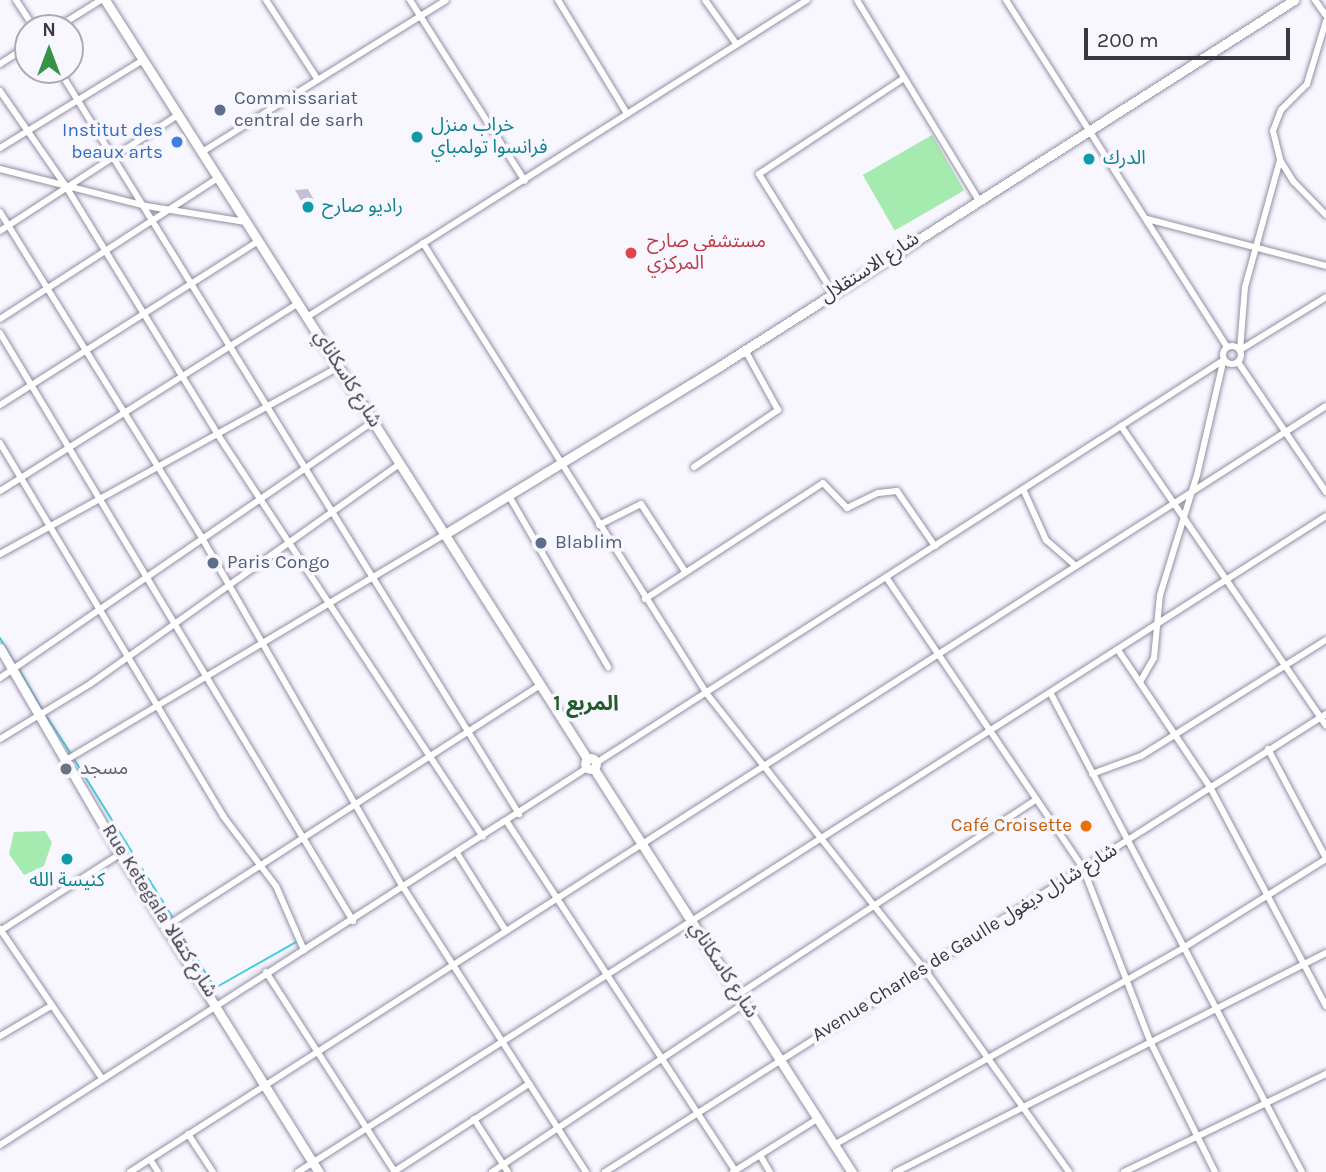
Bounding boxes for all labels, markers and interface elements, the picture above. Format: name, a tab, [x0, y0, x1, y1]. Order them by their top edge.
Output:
north arrow	[14, 14, 84, 84]
scale bar	[1088, 14, 1294, 58]
text: N	[42, 19, 56, 41]
text: 200 m	[1097, 28, 1159, 52]
place label: Commissariat central de sarh	[234, 88, 364, 132]
marker: Commissariat central de sarh	[212, 102, 228, 118]
place label: خراب منزل فرانسوا تولمباي	[431, 115, 547, 159]
place label: Institut des beaux arts	[62, 120, 163, 164]
marker: خراب منزل فرانسوا تولمباي	[409, 129, 425, 145]
marker: Institut des beaux arts	[169, 134, 185, 150]
place label: الدرك	[1103, 148, 1146, 170]
marker: الدرك	[1081, 151, 1097, 167]
place label: راديو صارح	[322, 196, 403, 218]
marker: راديو صارح	[300, 199, 316, 215]
street label: شارع الاستقلال	[816, 228, 924, 308]
place label: مستشفى صارح المركزي	[647, 231, 766, 275]
marker: مستشفى صارح المركزي	[621, 243, 641, 263]
street label: شارع كاسكاناي	[308, 326, 386, 432]
place label: Blablim	[555, 532, 623, 554]
marker: Blablim	[533, 535, 549, 551]
place label: Paris Congo	[227, 552, 330, 574]
marker: Paris Congo	[205, 555, 221, 571]
district label: المربع 1	[553, 690, 619, 716]
place label: مسجد	[80, 758, 128, 780]
marker: مسجد	[58, 761, 74, 777]
place label: Café Croisette	[951, 815, 1072, 837]
marker: Café Croisette	[1078, 818, 1094, 834]
street label: Rue Ketegala شارع كتقالا	[96, 820, 222, 1002]
street label: Avenue Charles de Gaulle شارع شارل ديغول	[808, 839, 1122, 1047]
marker: كنيسة الله	[59, 851, 75, 867]
place label: كنيسة الله	[29, 870, 105, 892]
street label: شارع كاسكاناي	[683, 918, 763, 1022]

